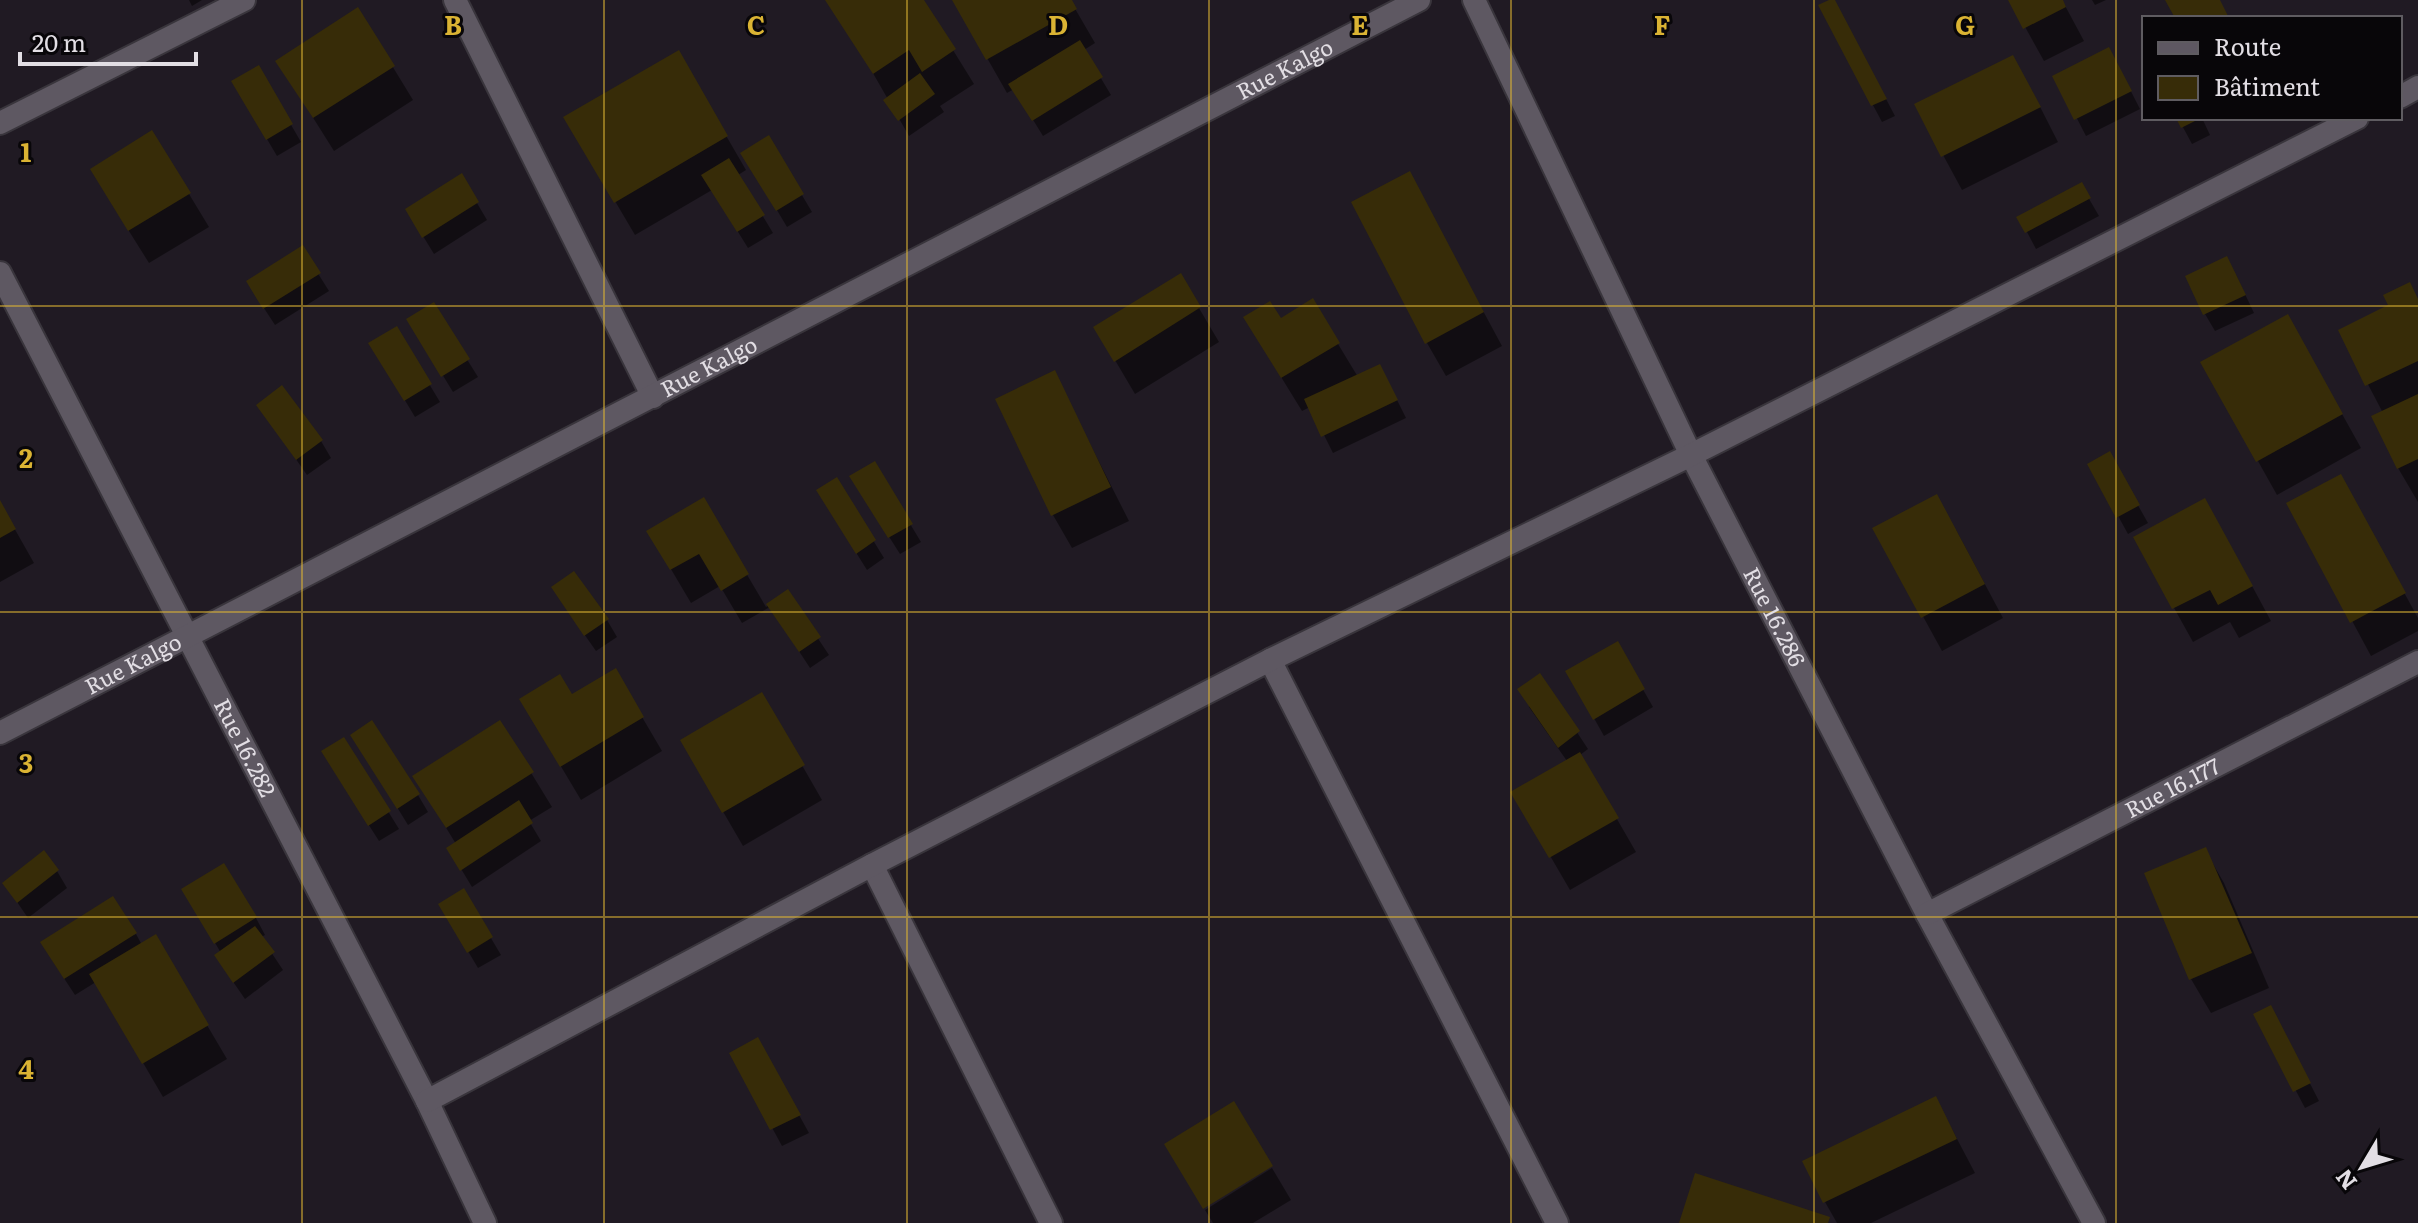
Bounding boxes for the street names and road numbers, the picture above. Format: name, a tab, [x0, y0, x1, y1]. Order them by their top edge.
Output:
street label: Rue Kalgo	[1230, 29, 1338, 107]
street label: Rue Kalgo	[654, 327, 763, 404]
street label: Rue 16.286	[1736, 561, 1815, 672]
street label: Rue Kalgo	[78, 624, 187, 702]
street label: Rue 16.282	[207, 692, 285, 802]
street label: Rue 16.177	[2118, 748, 2225, 825]

